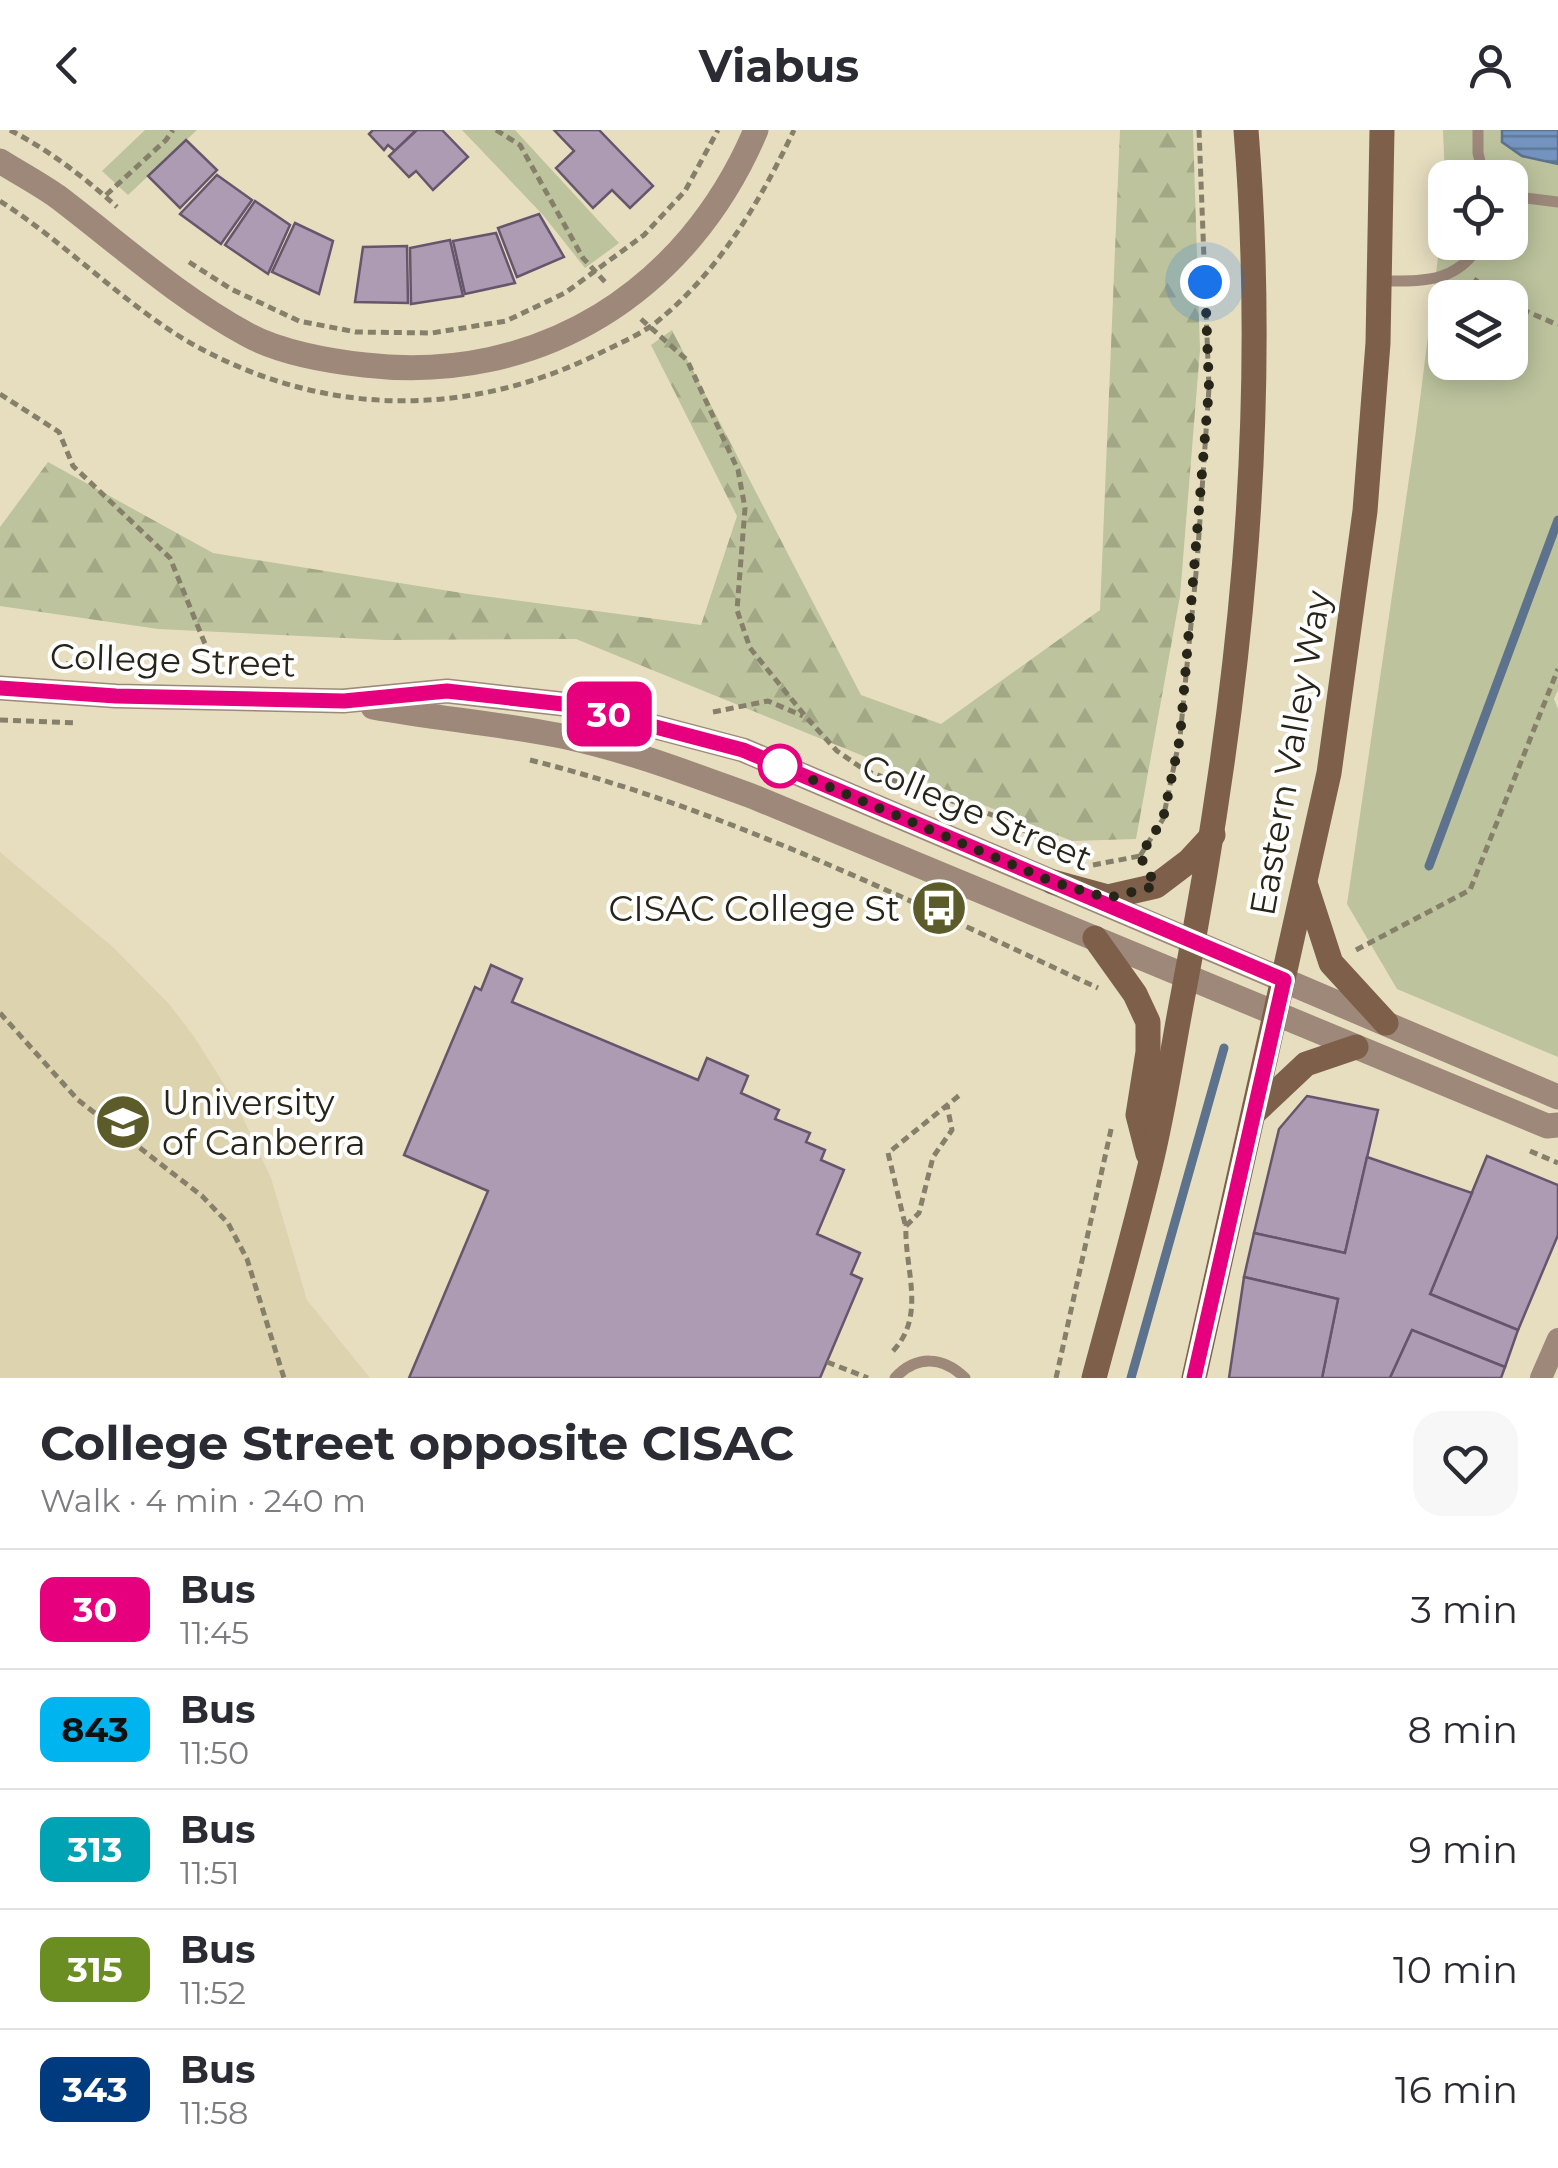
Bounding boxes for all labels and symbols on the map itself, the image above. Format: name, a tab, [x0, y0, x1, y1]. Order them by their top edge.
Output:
your location	[1180, 257, 1230, 307]
street label: Eastern Valley Way	[1240, 587, 1340, 919]
street label: College Street	[49, 634, 297, 686]
line badge: 30	[564, 682, 654, 746]
street label: College Street	[855, 744, 1099, 880]
unlabelled marker	[759, 745, 801, 787]
bus stop icon: CISAC College St	[909, 878, 969, 938]
place label: CISAC College St	[608, 887, 900, 930]
place label: University of Canberra	[162, 1081, 366, 1164]
school or university icon: University of Canberra	[93, 1092, 153, 1152]

